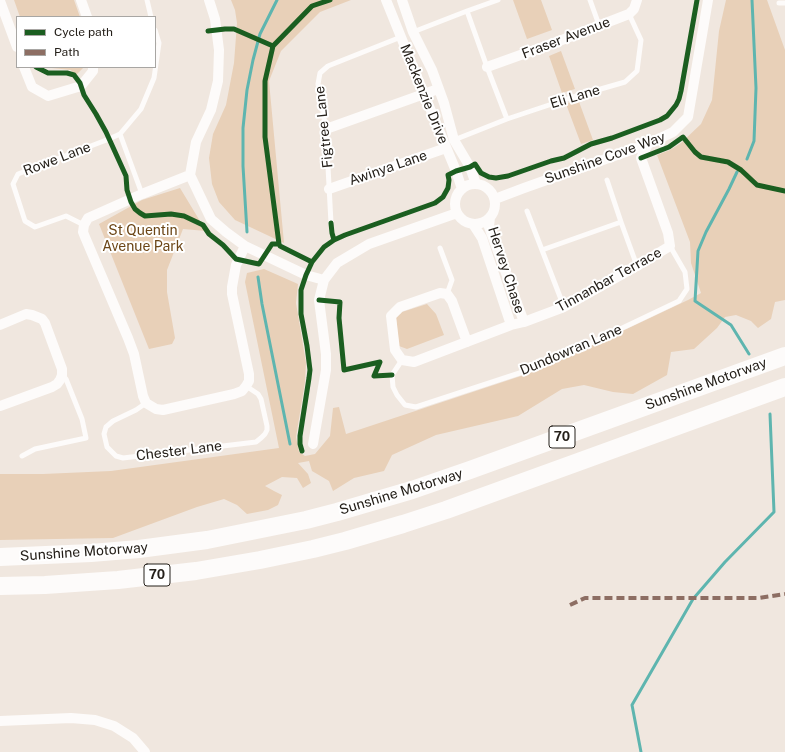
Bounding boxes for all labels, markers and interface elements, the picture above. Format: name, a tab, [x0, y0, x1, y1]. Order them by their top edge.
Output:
street label: Fraser Avenue	[519, 13, 613, 63]
legend	[16, 16, 156, 68]
text: Cycle path	[54, 25, 113, 39]
street label: Mackenzie Drive	[396, 42, 452, 146]
text: Path	[54, 45, 80, 59]
street label: Eli Lane	[548, 81, 602, 113]
street label: Figtree Lane	[311, 85, 337, 169]
street label: Sunshine Cove Way	[542, 128, 668, 188]
street label: Rowe Lane	[21, 138, 93, 180]
street label: Awinya Lane	[347, 147, 429, 189]
park label: St Quentin Avenue Park	[102, 223, 184, 256]
street label: Hervey Chase	[484, 224, 528, 316]
street label: Tinnanbar Terrace	[553, 244, 665, 316]
street label: Dundowran Lane	[517, 321, 625, 379]
street label: Sunshine Motorway	[643, 354, 769, 414]
road number: 70	[549, 426, 575, 448]
street label: Chester Lane	[135, 437, 223, 465]
street label: Sunshine Motorway	[337, 465, 465, 519]
street label: Sunshine Motorway	[19, 539, 149, 565]
road number: 70	[144, 564, 170, 586]

